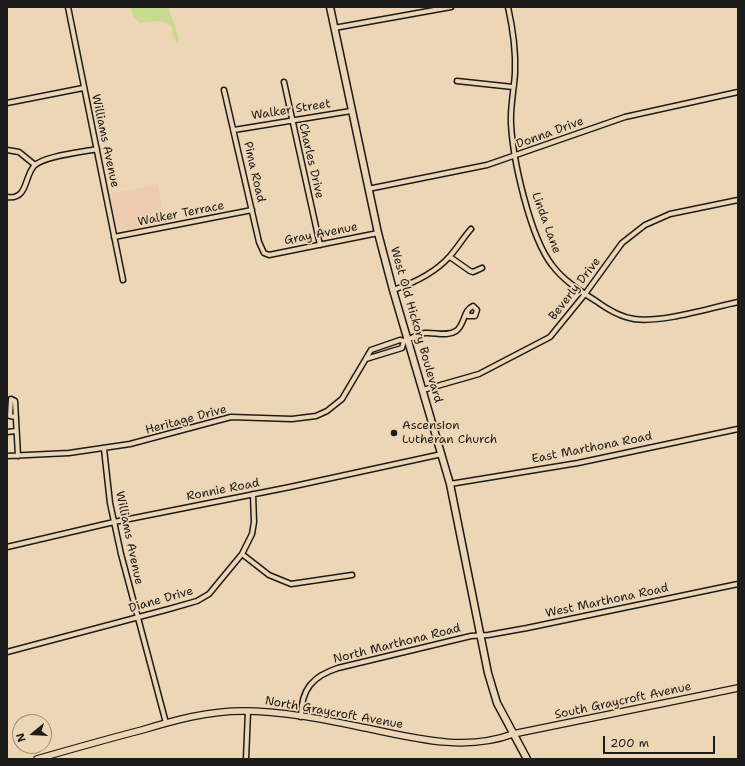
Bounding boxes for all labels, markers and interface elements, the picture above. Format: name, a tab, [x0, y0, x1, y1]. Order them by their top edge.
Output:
street label: Williams Avenue	[88, 93, 122, 189]
street label: Walker Street	[250, 97, 332, 123]
street label: Donna Drive	[514, 114, 586, 152]
street label: Charles Drive	[295, 122, 327, 200]
street label: Pima Road	[240, 140, 268, 204]
street label: Linda Lane	[528, 190, 564, 256]
street label: Walker Terrace	[137, 199, 225, 229]
street label: Gray Avenue	[283, 220, 359, 248]
street label: West Old Hickory Boulevard	[387, 245, 445, 405]
street label: Beverly Drive	[546, 255, 604, 323]
street label: Heritage Drive	[144, 402, 228, 438]
place label: Ascension Lutheran Church	[402, 419, 497, 447]
marker: Ascension Lutheran Church	[389, 428, 399, 438]
street label: East Marthona Road	[531, 429, 653, 467]
street label: Ronnie Road	[185, 476, 261, 504]
street label: Williams Avenue	[112, 490, 146, 586]
street label: West Marthona Road	[544, 581, 670, 621]
street label: Diane Drive	[127, 584, 195, 616]
street label: North Marthona Road	[332, 621, 462, 667]
street label: South Graycroft Avenue	[553, 679, 693, 723]
street label: North Graycroft Avenue	[264, 694, 404, 732]
north arrow	[12, 714, 52, 754]
scale bar	[605, 728, 717, 754]
text: N	[13, 731, 30, 744]
text: 200 m	[610, 735, 649, 751]

